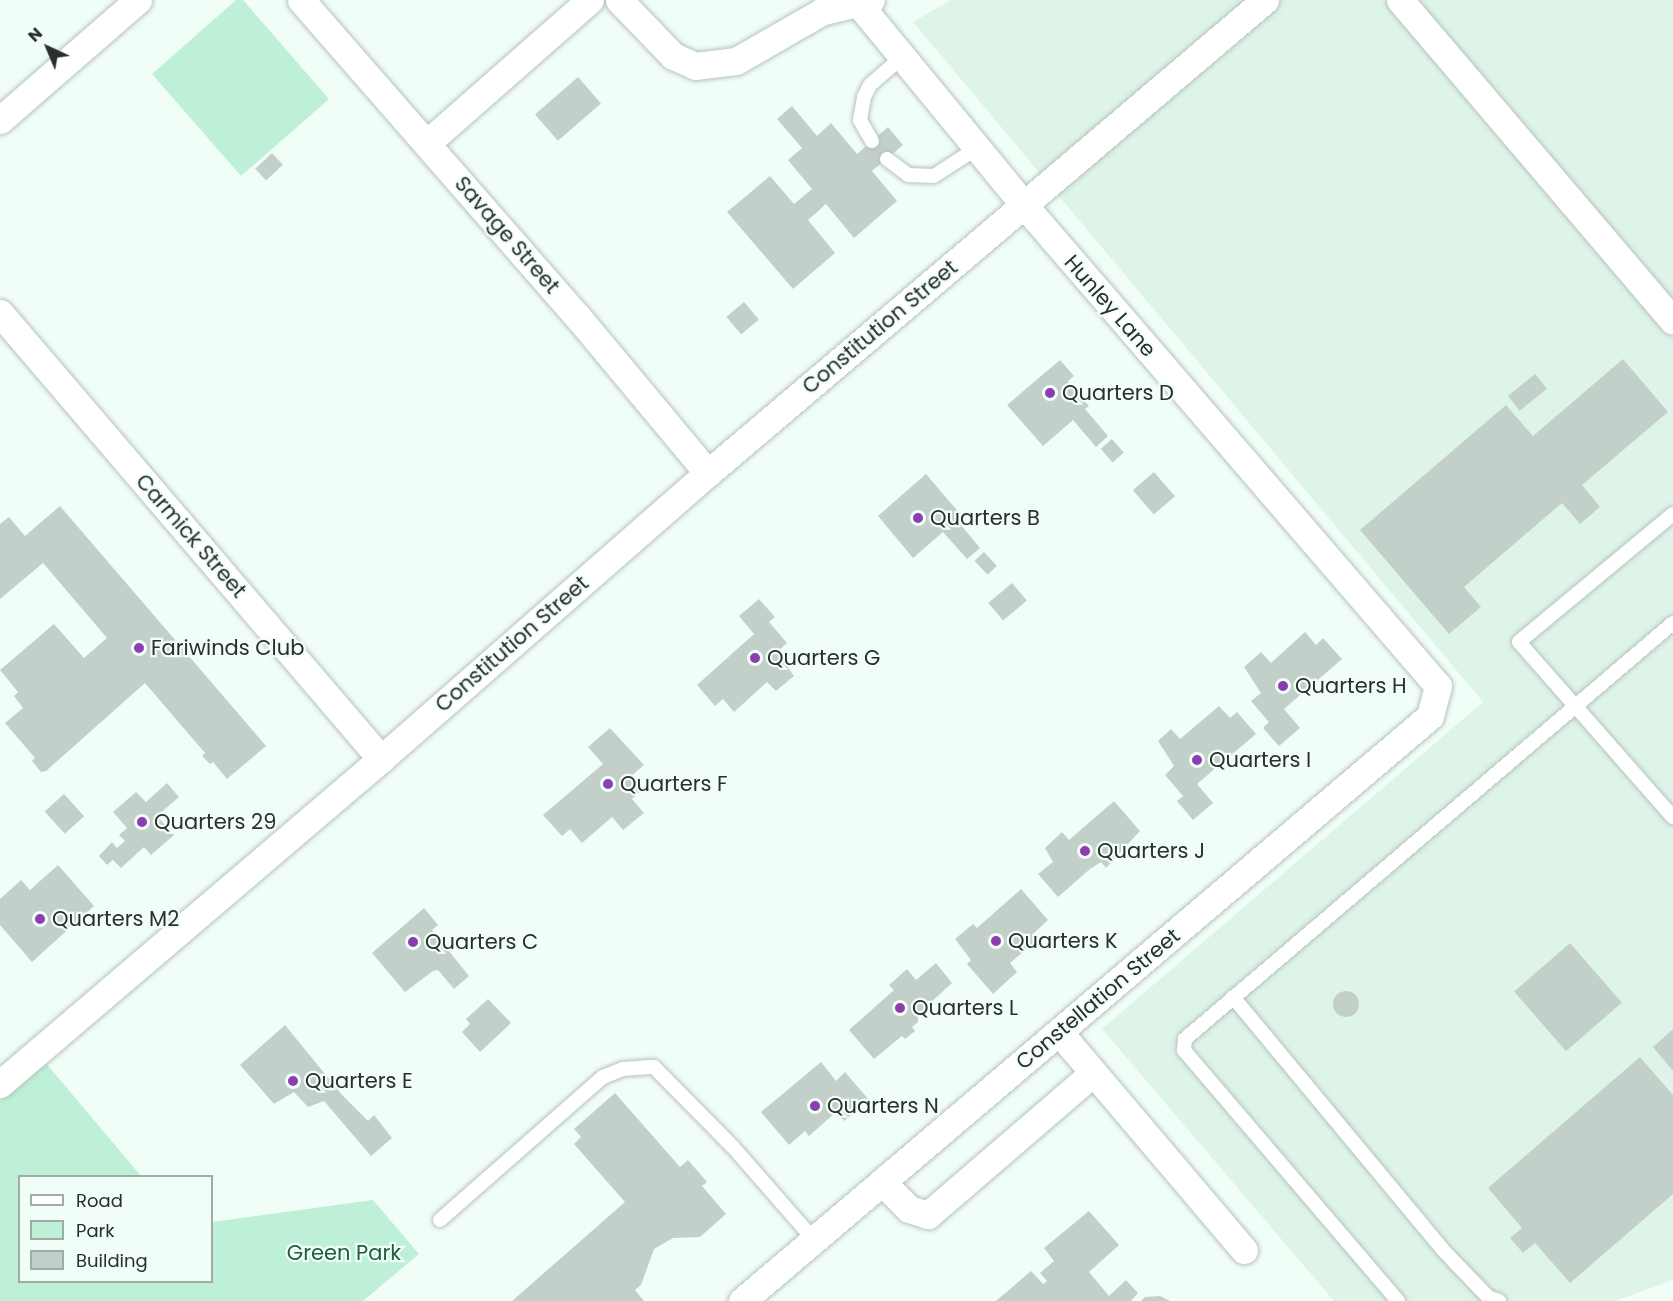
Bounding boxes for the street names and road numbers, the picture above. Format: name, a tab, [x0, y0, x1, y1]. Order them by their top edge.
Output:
street label: Savage Street	[449, 171, 565, 299]
street label: Hunley Lane	[1059, 250, 1161, 362]
street label: Constitution Street	[797, 255, 963, 399]
street label: Carmick Street	[130, 469, 252, 603]
street label: Constitution Street	[430, 571, 594, 717]
street label: Constellation Street	[1011, 923, 1185, 1075]

